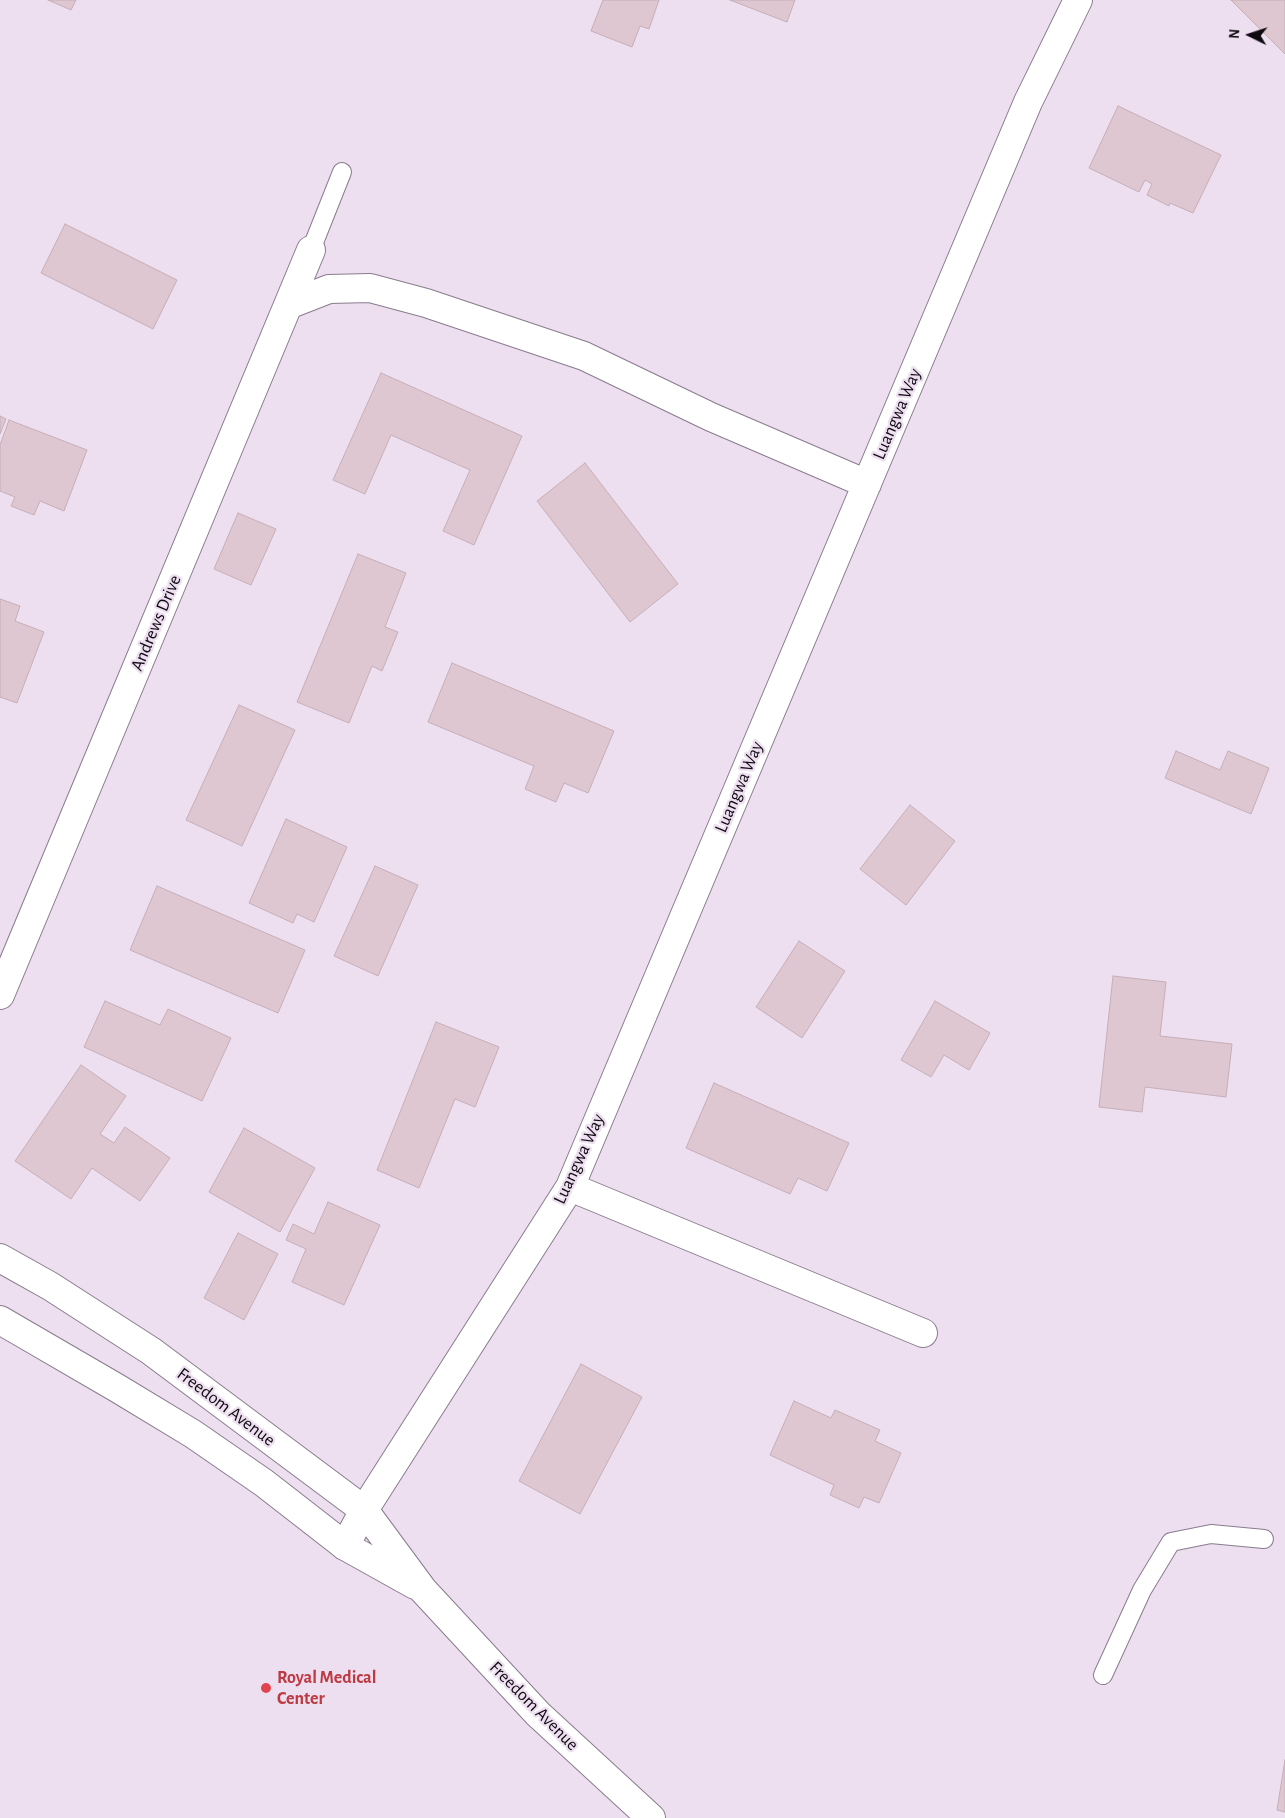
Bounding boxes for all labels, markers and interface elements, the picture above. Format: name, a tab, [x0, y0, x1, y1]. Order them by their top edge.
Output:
north arrow	[1225, 10, 1275, 60]
text: N	[1228, 29, 1242, 39]
street label: Luangwa Way	[868, 365, 926, 463]
street label: Andrews Drive	[126, 572, 186, 674]
street label: Luangwa Way	[710, 738, 768, 836]
street label: Luangwa Way	[549, 1111, 609, 1207]
street label: Freedom Avenue	[173, 1363, 279, 1451]
street label: Freedom Avenue	[485, 1657, 583, 1755]
place label: Royal Medical Center	[277, 1667, 376, 1710]
marker: Royal Medical Center	[259, 1681, 273, 1695]

